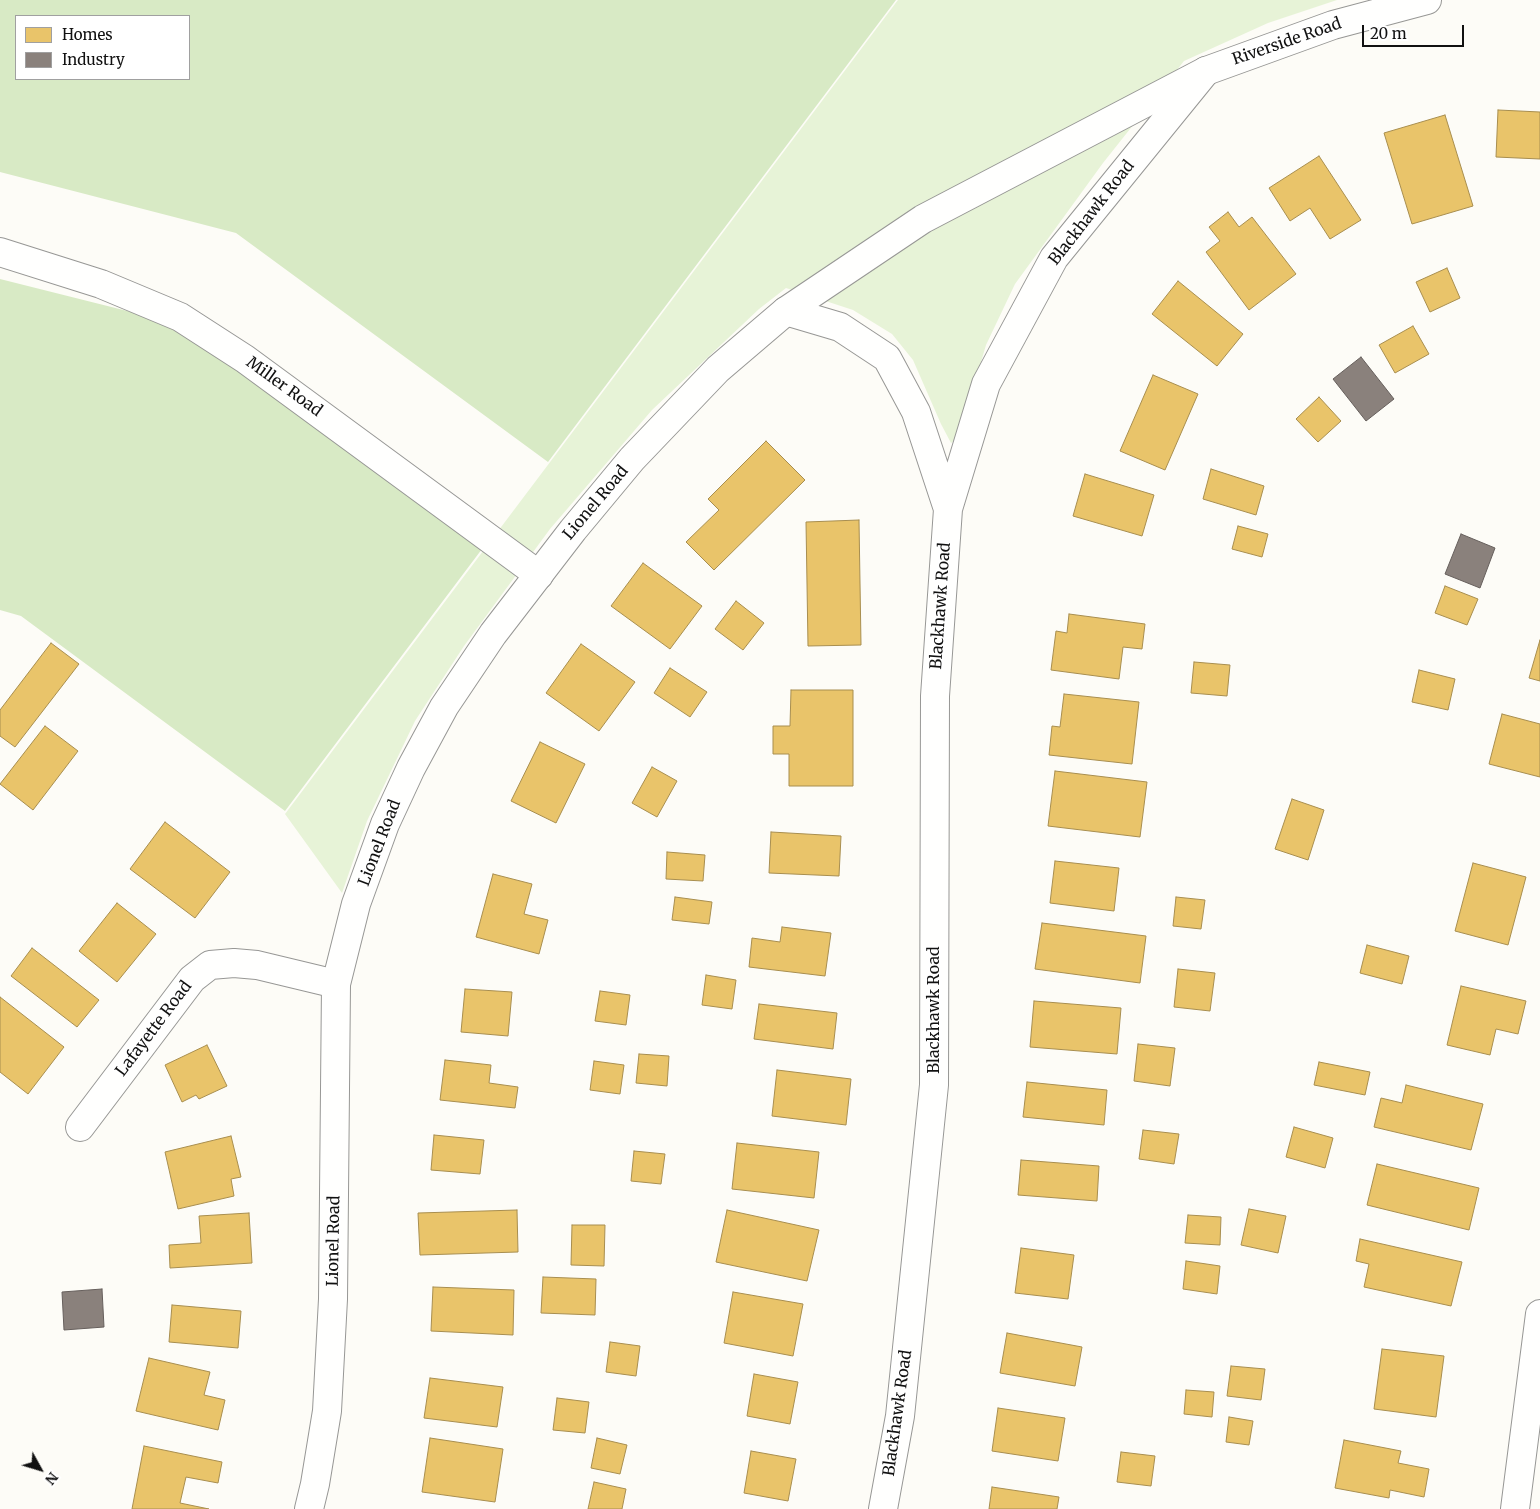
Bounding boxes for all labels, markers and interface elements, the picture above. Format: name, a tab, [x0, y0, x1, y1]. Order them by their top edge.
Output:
street label: Riverside Road	[1230, 14, 1344, 70]
legend	[15, 15, 190, 80]
scale bar	[1365, 15, 1468, 47]
text: 20 m	[1370, 24, 1407, 43]
text: Homes	[62, 25, 113, 44]
text: Industry	[62, 50, 125, 69]
street label: Blackhawk Road	[1045, 157, 1139, 269]
street label: Miller Road	[242, 353, 326, 421]
street label: Lionel Road	[559, 462, 633, 544]
street label: Blackhawk Road	[927, 542, 955, 670]
street label: Lionel Road	[355, 797, 405, 889]
street label: Blackhawk Road	[924, 946, 944, 1074]
street label: Lafayette Road	[112, 978, 196, 1080]
street label: Lionel Road	[324, 1195, 344, 1287]
street label: Blackhawk Road	[880, 1349, 916, 1477]
north arrow	[15, 1444, 65, 1494]
text: N	[41, 1468, 62, 1488]

